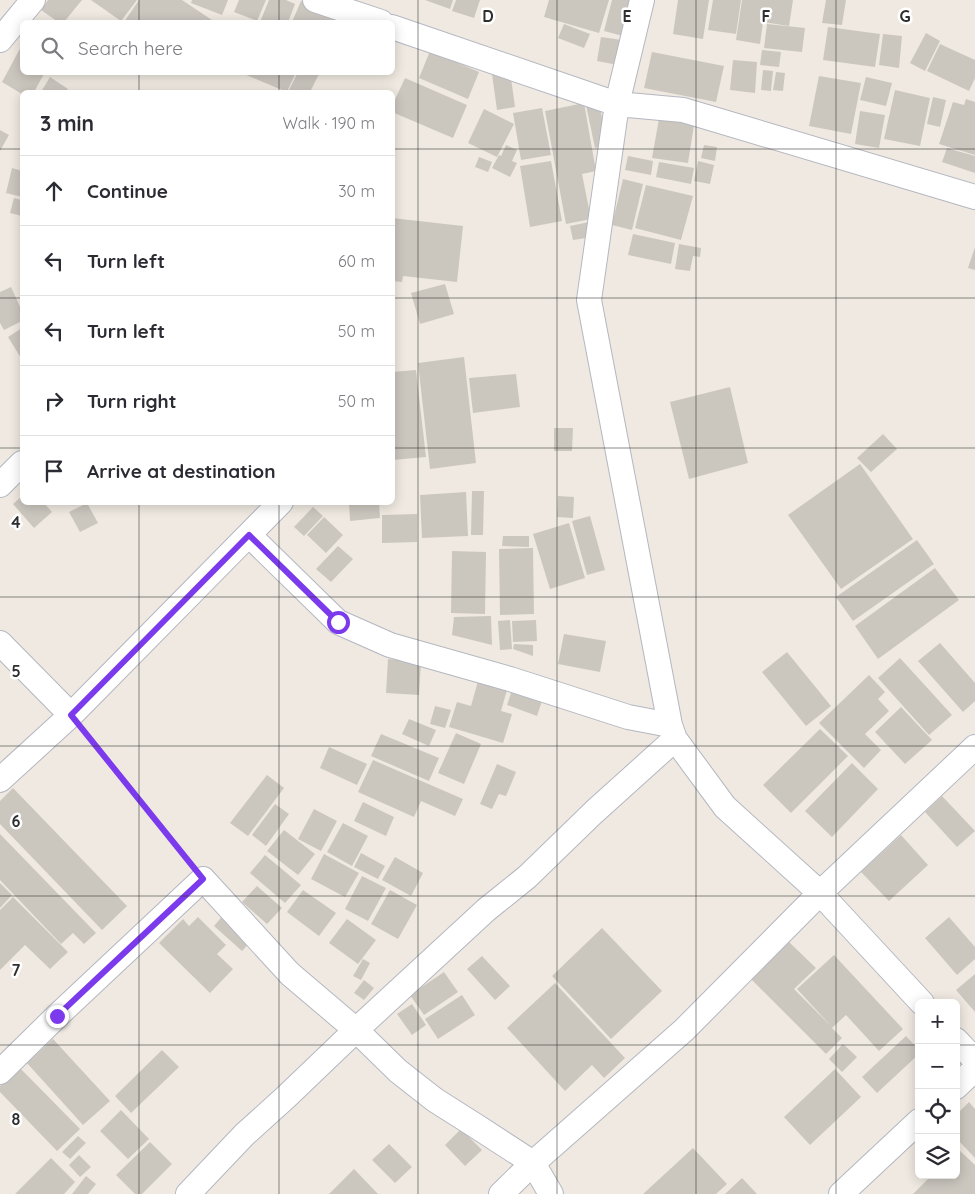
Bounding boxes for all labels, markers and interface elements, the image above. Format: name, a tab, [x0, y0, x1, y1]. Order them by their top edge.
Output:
text: D	[482, 6, 494, 26]
text: E	[622, 6, 632, 26]
text: F	[762, 6, 771, 26]
text: G	[899, 6, 911, 26]
search box	[20, 20, 395, 75]
icon: search	[38, 34, 66, 62]
text: Search here	[78, 36, 183, 60]
text: 3 min	[40, 110, 94, 136]
text: Walk · 190 m	[283, 113, 375, 133]
icon: ahead	[40, 177, 68, 205]
text: Continue	[87, 179, 168, 203]
text: 30 m	[338, 181, 375, 201]
icon: left	[40, 247, 68, 275]
text: Turn left	[87, 249, 165, 273]
text: 60 m	[338, 251, 375, 271]
icon: left	[40, 317, 68, 345]
text: Turn left	[87, 319, 165, 343]
text: 50 m	[338, 321, 375, 341]
icon: right	[40, 387, 68, 415]
text: Turn right	[87, 389, 176, 413]
text: 50 m	[338, 391, 375, 411]
icon: arrive	[40, 457, 68, 485]
text: Arrive at destination	[87, 459, 276, 483]
text: 4	[11, 512, 21, 532]
route start	[327, 611, 350, 634]
text: 5	[11, 661, 21, 681]
text: 6	[12, 811, 21, 831]
text: 7	[12, 960, 21, 980]
map controls	[915, 999, 960, 1179]
button: +	[915, 999, 960, 1044]
route end	[46, 1005, 69, 1028]
button: −	[915, 1044, 960, 1089]
button: locate	[915, 1089, 960, 1134]
text: 8	[12, 1109, 21, 1129]
button: layers	[915, 1134, 960, 1179]

